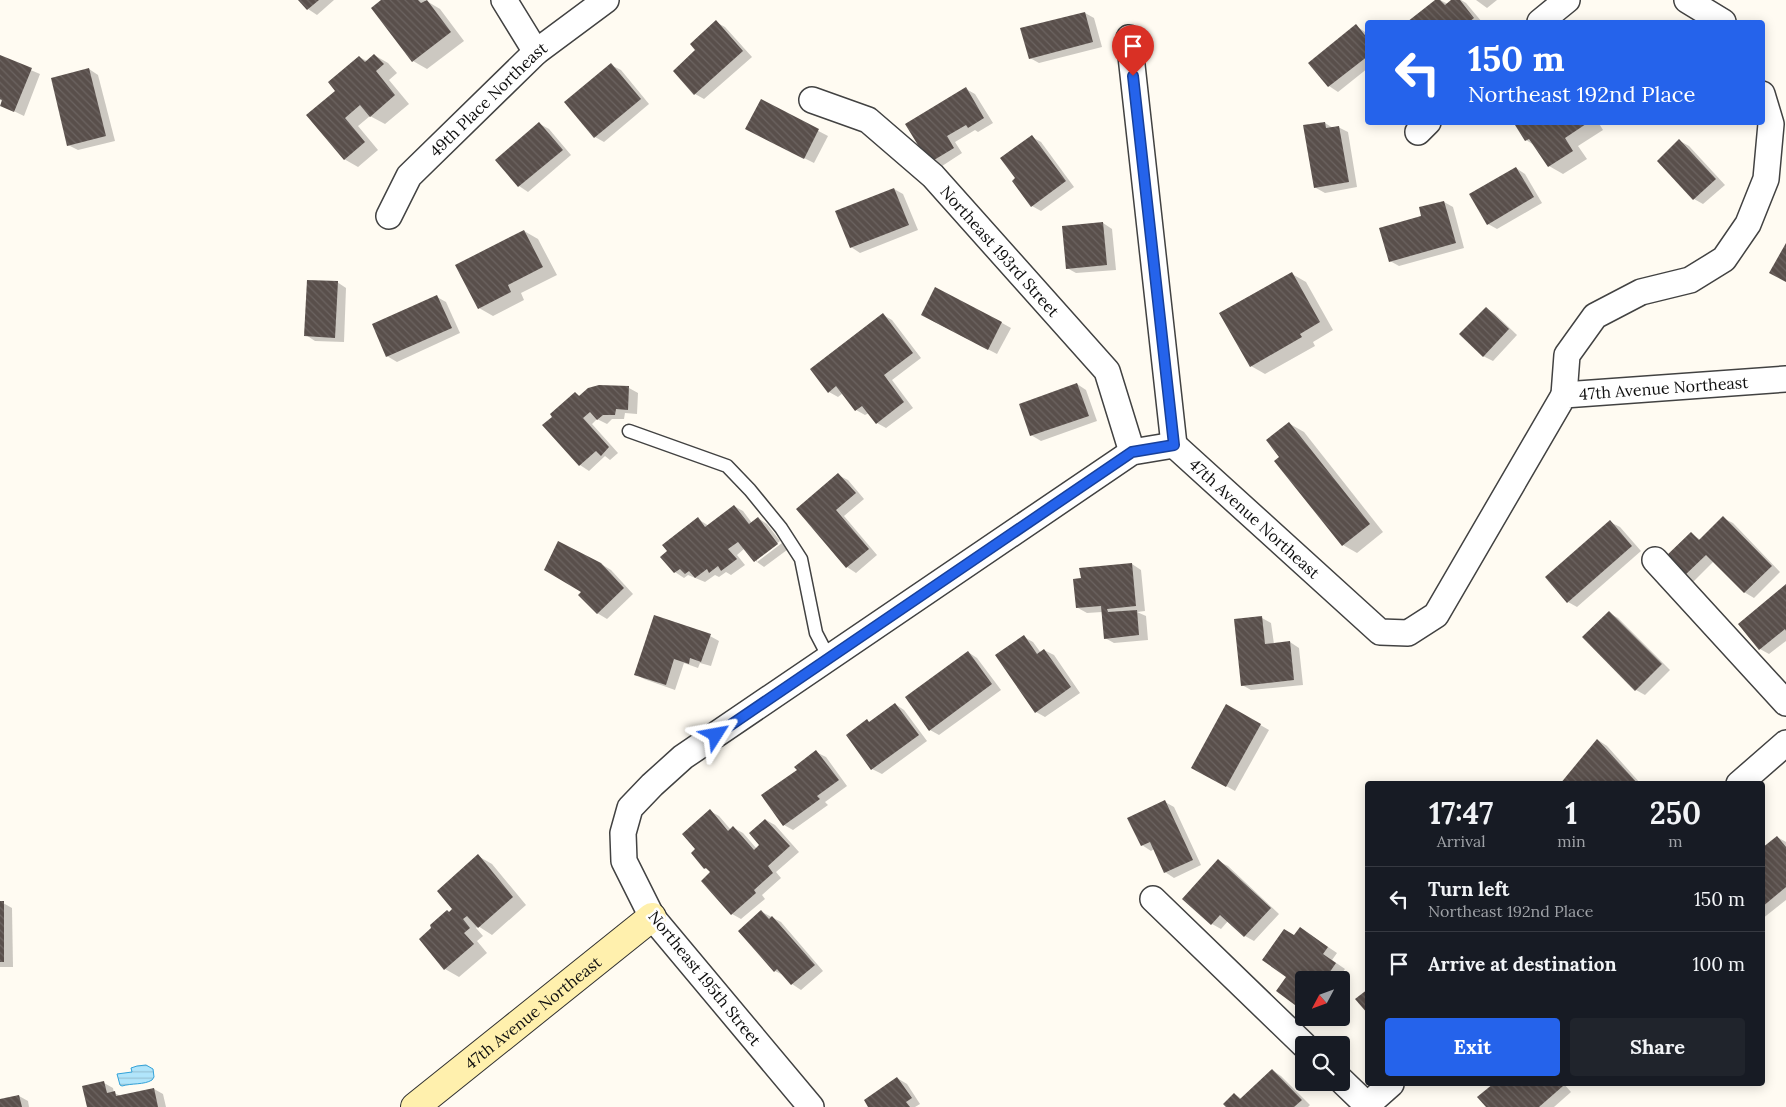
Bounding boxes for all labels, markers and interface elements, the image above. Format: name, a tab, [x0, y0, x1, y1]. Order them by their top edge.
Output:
pin	[1112, 25, 1154, 76]
icon: arrive	[1119, 32, 1147, 60]
text: 150 m	[1468, 36, 1565, 81]
street label: 49th Place Northeast	[425, 37, 551, 161]
icon: left	[1385, 40, 1450, 105]
text: Northeast 192nd Place	[1468, 80, 1695, 108]
street label: Northeast 193rd Street	[936, 181, 1064, 321]
street label: 47th Avenue Northeast	[1578, 372, 1750, 404]
street label: 47th Avenue Northeast	[1185, 454, 1325, 583]
position arrow	[689, 708, 741, 760]
text: 17:47	[1429, 794, 1493, 832]
text: 1	[1565, 794, 1578, 832]
text: 250	[1650, 794, 1701, 832]
text: Arrival	[1437, 831, 1486, 851]
text: min	[1557, 831, 1586, 851]
text: m	[1668, 831, 1683, 851]
text: Turn left	[1428, 877, 1509, 901]
icon: left	[1385, 885, 1413, 913]
text: 150 m	[1694, 887, 1745, 911]
text: Northeast 192nd Place	[1428, 901, 1593, 921]
street label: Northeast 195th Street	[644, 906, 766, 1050]
icon: arrive	[1385, 950, 1413, 978]
street label: 47th Avenue Northeast	[460, 951, 606, 1073]
text: Arrive at destination	[1428, 952, 1617, 976]
text: 100 m	[1693, 952, 1745, 976]
north arrow	[1295, 971, 1350, 1026]
map controls	[1295, 971, 1350, 1091]
button: Exit	[1385, 1018, 1560, 1076]
button: Share	[1570, 1018, 1745, 1076]
button: search	[1295, 1036, 1350, 1091]

